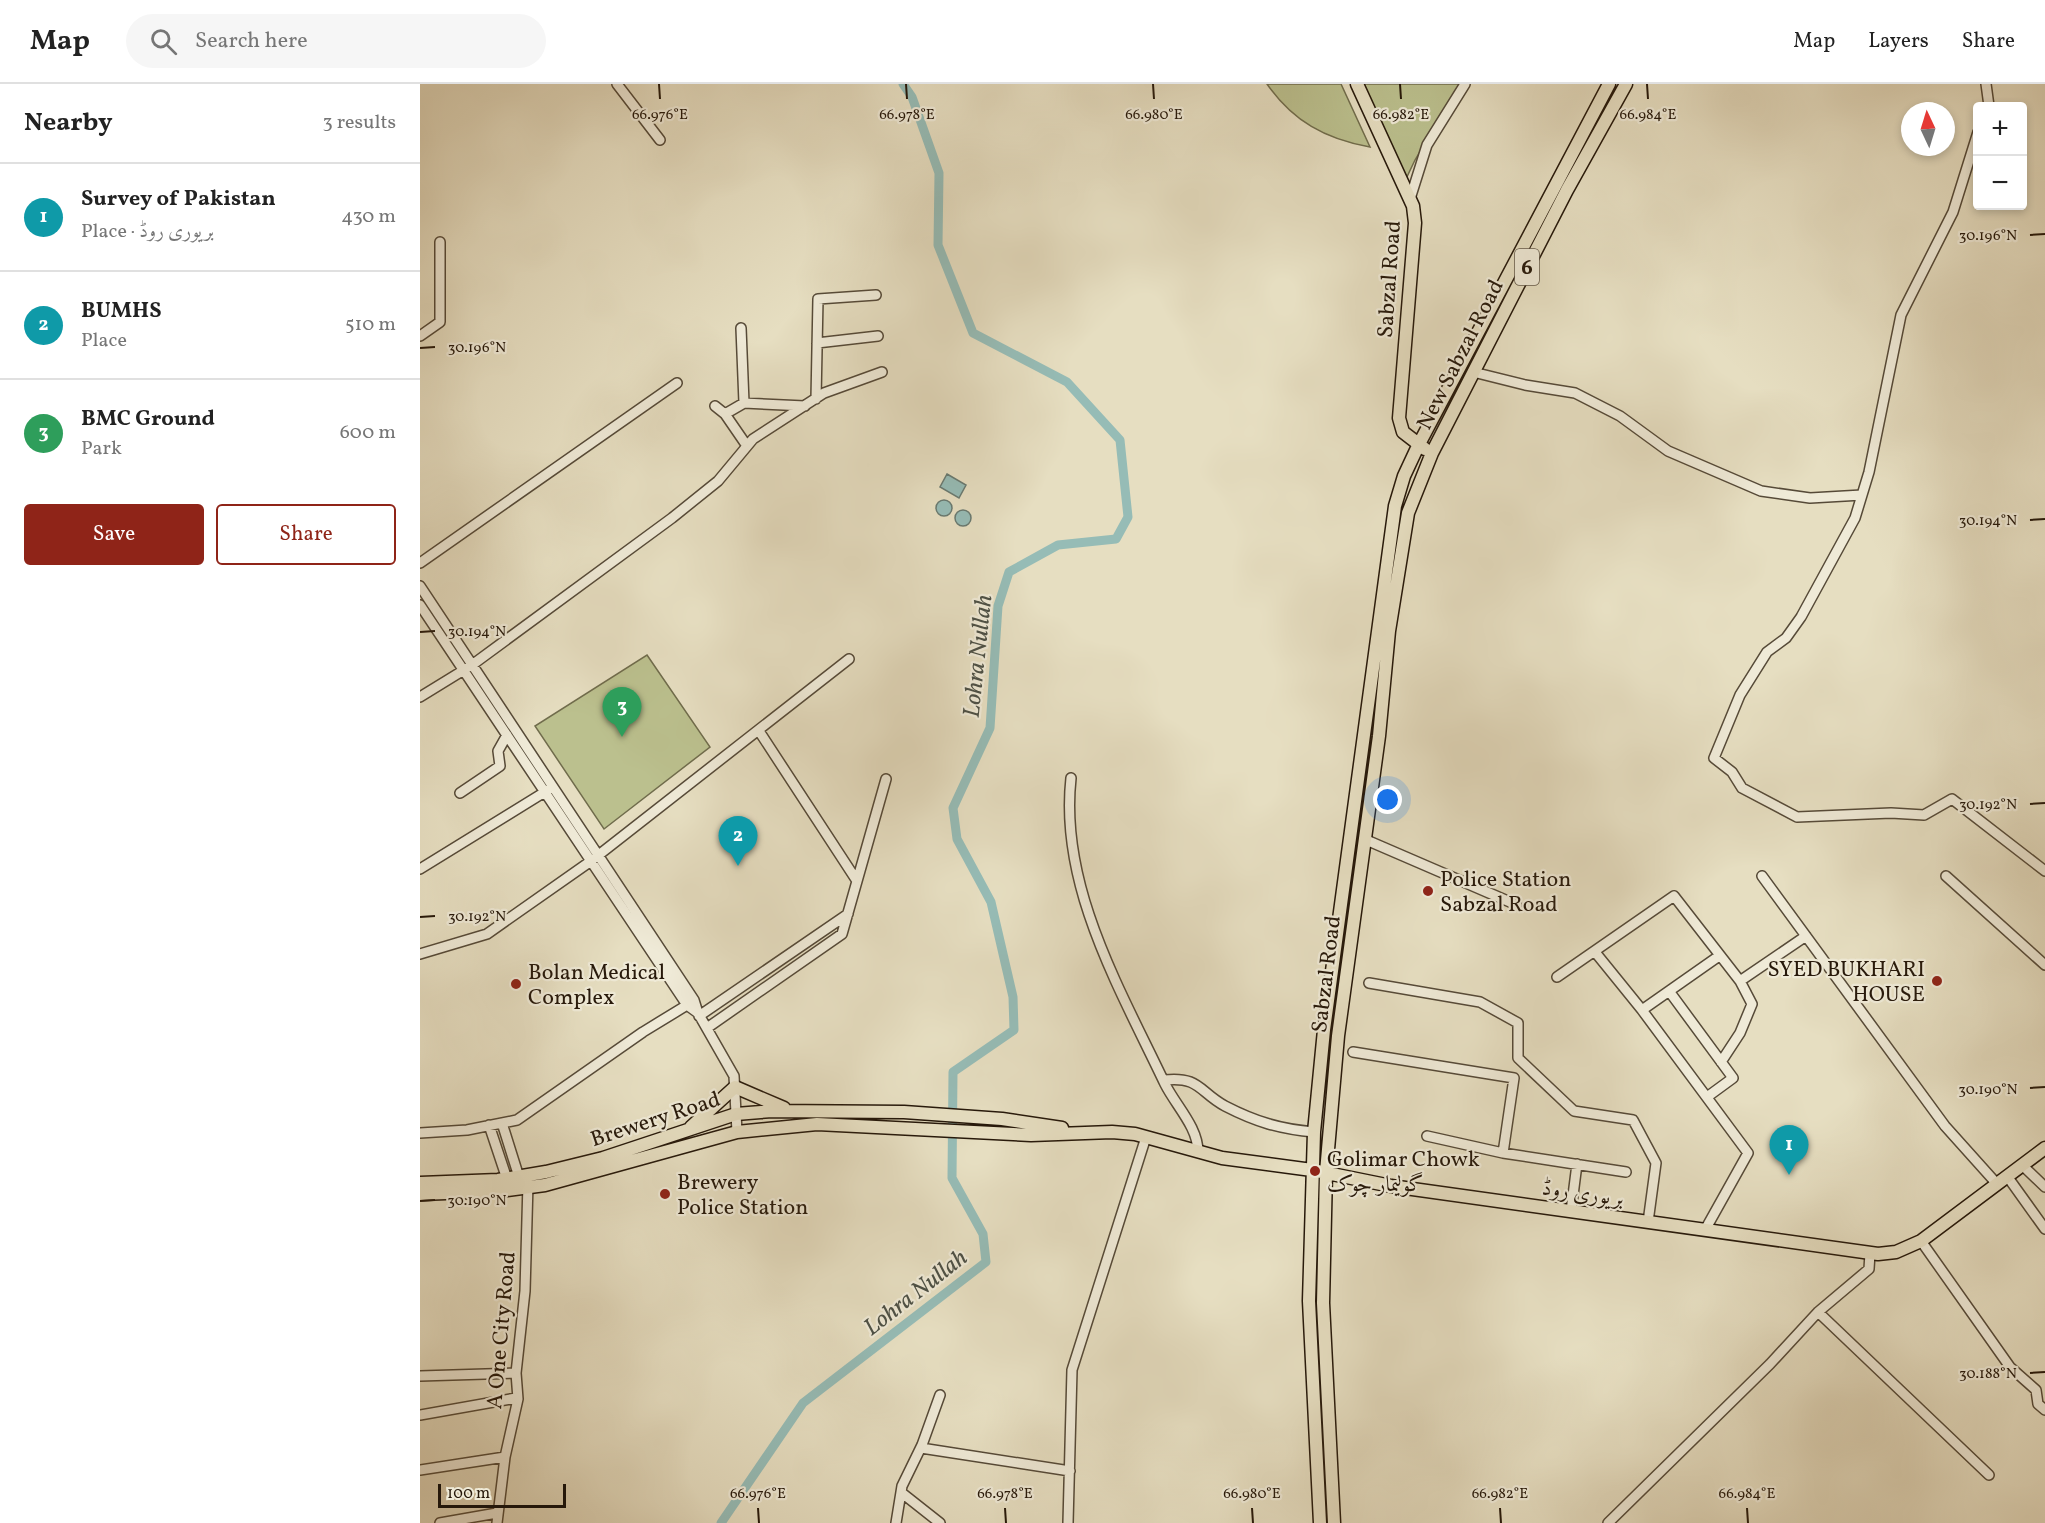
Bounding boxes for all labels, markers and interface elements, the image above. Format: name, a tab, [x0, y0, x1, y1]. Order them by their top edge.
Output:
search box	[126, 14, 546, 68]
text: Map	[30, 22, 90, 61]
icon: search	[147, 25, 180, 58]
text: Search here	[195, 26, 308, 57]
text: Map	[1793, 27, 1835, 56]
text: Layers	[1868, 27, 1929, 56]
text: Share	[1962, 27, 2015, 56]
north arrow	[1901, 102, 1955, 156]
map controls	[1973, 102, 2027, 210]
button: +	[1973, 102, 2027, 156]
text: Nearby	[24, 105, 113, 141]
text: 66.976°E	[632, 105, 688, 126]
text: 66.978°E	[879, 105, 935, 126]
text: 66.980°E	[1125, 105, 1183, 126]
text: 66.982°E	[1373, 105, 1429, 126]
text: 66.984°E	[1620, 105, 1676, 126]
text: 3 results	[322, 109, 396, 137]
button: −	[1973, 156, 2027, 210]
text: Survey of Pakistan	[81, 184, 276, 215]
text: 1	[39, 203, 48, 231]
text: 430 m	[341, 203, 396, 231]
text: Place · بریوری روڈ	[81, 218, 214, 246]
street label: Sabzal Road	[1371, 219, 1410, 339]
text: 30.196°N	[1959, 226, 2017, 247]
road number: 6	[1515, 249, 1539, 285]
street label: New Sabzal Road	[1410, 275, 1513, 436]
text: BUMHS	[81, 296, 162, 327]
text: 2	[38, 311, 49, 339]
text: 510 m	[345, 311, 396, 339]
text: Place	[81, 327, 127, 355]
text: 30.196°N	[448, 338, 506, 359]
text: BMC Ground	[81, 404, 215, 435]
text: 3	[38, 419, 49, 447]
text: 600 m	[340, 419, 396, 447]
text: Park	[81, 435, 122, 463]
button: Save	[24, 504, 204, 565]
button: Share	[216, 504, 396, 565]
text: 30.194°N	[1959, 511, 2017, 532]
water label: Lohra Nullah	[956, 593, 1002, 719]
text: 30.194°N	[448, 622, 506, 643]
pin: 3	[602, 688, 642, 737]
your location	[1373, 785, 1402, 814]
text: 30.192°N	[1959, 795, 2017, 816]
pin: 2	[718, 816, 758, 866]
place label: Police Station Sabzal Road	[1440, 865, 1571, 921]
marker: Police Station Sabzal Road	[1421, 884, 1435, 898]
text: 30.192°N	[448, 907, 506, 928]
street label: Sabzal Road	[1305, 914, 1350, 1035]
place label: SYED BUKHARI HOUSE	[1767, 955, 1925, 1011]
place label: Bolan Medical Complex	[528, 958, 665, 1014]
marker: SYED BUKHARI HOUSE	[1930, 974, 1944, 988]
marker: Bolan Medical Complex	[509, 977, 523, 991]
text: 30.190°N	[1958, 1080, 2018, 1101]
street label: Brewery Road	[587, 1085, 725, 1156]
pin: 1	[1770, 1126, 1808, 1175]
place label: Golimar Chowk گولیمار چوک	[1327, 1145, 1480, 1201]
marker: Golimar Chowk گولیمار چوک	[1308, 1164, 1322, 1178]
place label: Brewery Police Station	[677, 1168, 808, 1224]
street label: بریوری روڈ	[1540, 1173, 1626, 1216]
marker: Brewery Police Station	[658, 1187, 672, 1201]
text: 30.190°N	[447, 1191, 507, 1212]
water label: Lohra Nullah	[857, 1242, 975, 1345]
street label: A One City Road	[480, 1250, 525, 1410]
text: 30.188°N	[1959, 1364, 2017, 1385]
scale bar	[438, 1481, 566, 1508]
text: 100 m	[447, 1483, 490, 1505]
text: 66.976°E	[730, 1484, 786, 1505]
text: 66.978°E	[977, 1484, 1033, 1505]
text: 66.980°E	[1223, 1484, 1281, 1505]
text: 66.982°E	[1472, 1484, 1528, 1505]
text: 66.984°E	[1719, 1484, 1775, 1505]

